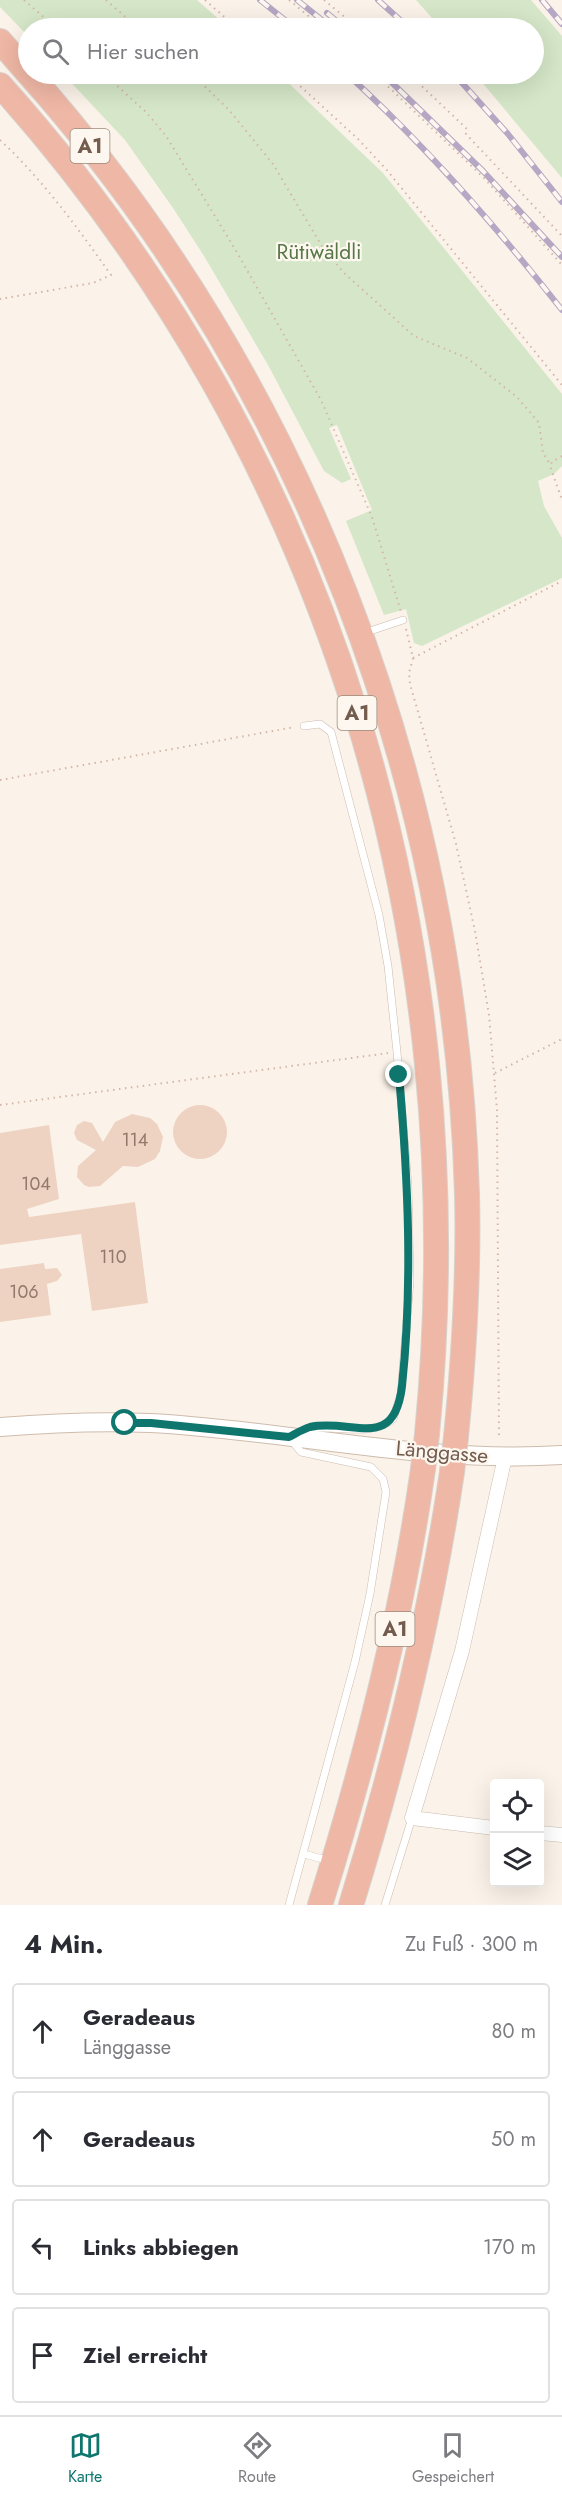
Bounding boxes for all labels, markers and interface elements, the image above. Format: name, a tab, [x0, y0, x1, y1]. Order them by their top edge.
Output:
search box	[18, 18, 544, 84]
icon: search	[39, 35, 72, 68]
text: Hier suchen	[87, 35, 199, 67]
road number: A1	[70, 129, 110, 163]
park label: Rütiwäldli	[277, 237, 361, 267]
road number: A1	[338, 696, 376, 730]
route end	[385, 1061, 411, 1087]
house number: 114	[122, 1127, 148, 1153]
house number: 104	[21, 1171, 51, 1197]
house number: 110	[100, 1244, 127, 1270]
house number: 106	[9, 1279, 39, 1305]
route start	[111, 1409, 137, 1435]
street label: Länggasse	[395, 1433, 490, 1471]
road number: A1	[376, 1612, 414, 1646]
map controls	[490, 1779, 544, 1887]
button: locate	[490, 1779, 544, 1833]
button: layers	[490, 1833, 544, 1887]
text: 4 Min.	[24, 1925, 104, 1963]
text: Zu Fuß · 300 m	[405, 1930, 538, 1959]
text: Geradeaus	[83, 2001, 195, 2033]
icon: ahead	[26, 2015, 59, 2048]
text: 80 m	[491, 2017, 536, 2046]
text: Länggasse	[83, 2033, 171, 2062]
icon: ahead	[26, 2123, 59, 2156]
text: Geradeaus	[83, 2123, 195, 2155]
text: 50 m	[491, 2125, 536, 2154]
icon: left	[26, 2231, 59, 2264]
text: Links abbiegen	[83, 2231, 239, 2263]
text: 170 m	[483, 2233, 536, 2262]
icon: arrive	[26, 2339, 59, 2372]
text: Ziel erreicht	[83, 2339, 207, 2371]
tab: Karte	[68, 2429, 102, 2488]
tab: Route	[238, 2429, 276, 2488]
tab: Gespeichert	[412, 2429, 494, 2488]

